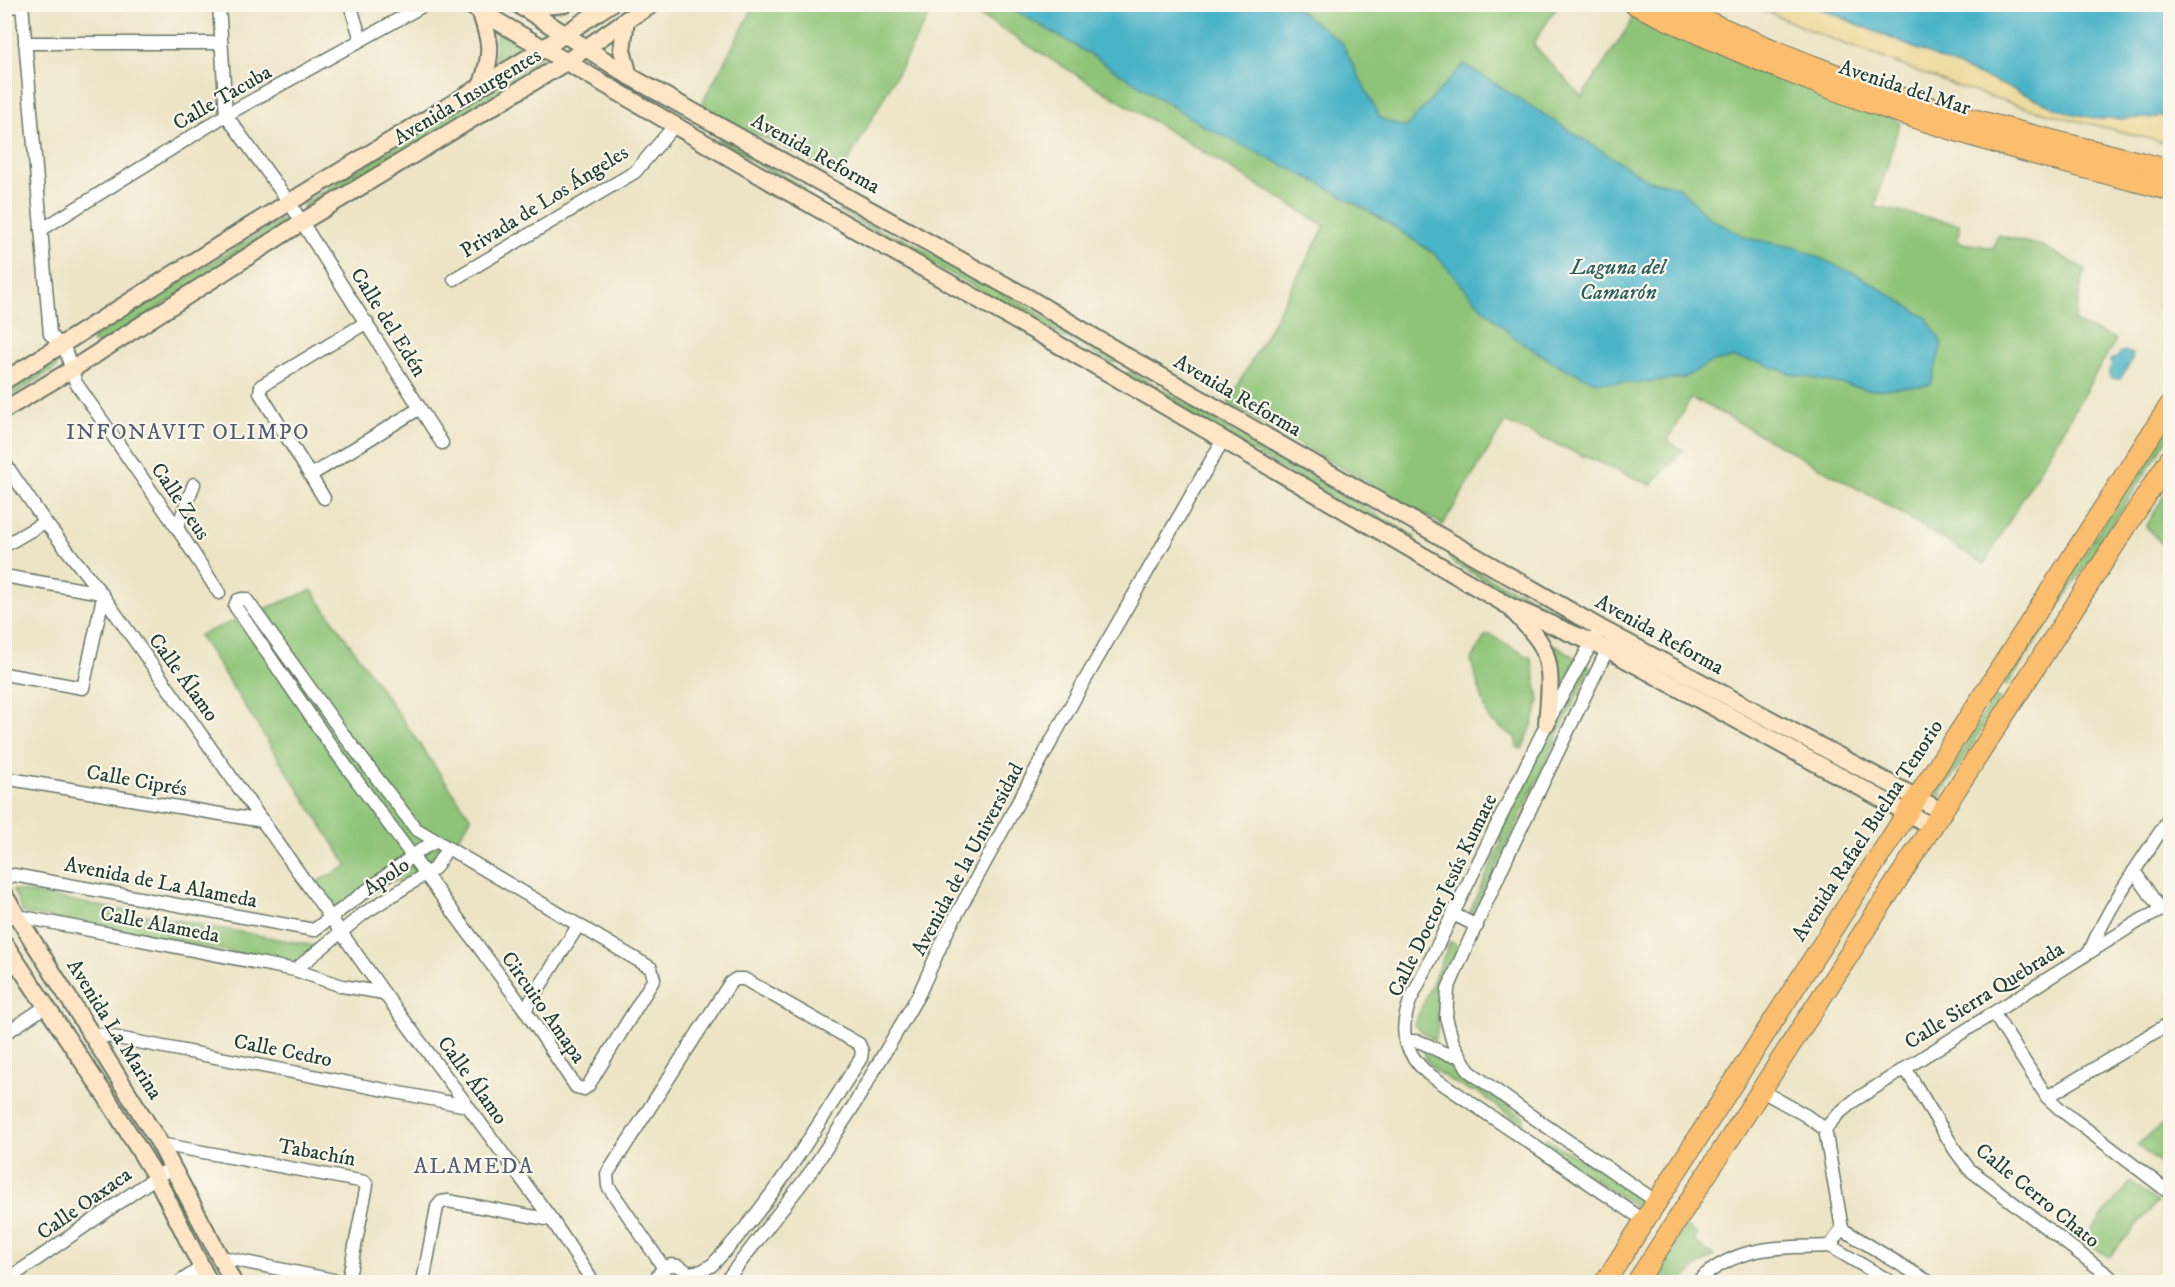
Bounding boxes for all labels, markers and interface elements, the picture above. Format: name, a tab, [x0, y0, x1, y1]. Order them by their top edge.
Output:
street label: Avenida Insurgentes	[389, 42, 546, 151]
street label: Avenida del Mar	[1836, 54, 1974, 122]
street label: Calle Tacuba	[169, 59, 276, 137]
street label: Avenida Reforma	[747, 108, 884, 200]
street label: Privada de Los Ángeles	[455, 138, 633, 264]
water label: Laguna del Camarón	[1569, 254, 1668, 306]
street label: Calle del Edén	[344, 263, 432, 382]
street label: Avenida Reforma	[1169, 349, 1306, 443]
district label: INFONAVIT OLIMPO	[66, 419, 310, 446]
street label: Calle Zeus	[145, 458, 216, 545]
street label: Avenida Reforma	[1591, 589, 1728, 681]
street label: Calle Álamo	[142, 627, 226, 727]
street label: Avenida Rafael Buelna Tenorio	[1786, 715, 1949, 946]
street label: Avenida de la Universidad	[906, 758, 1030, 960]
street label: Calle Ciprés	[84, 759, 189, 803]
street label: Calle Doctor Jesús Kumate	[1382, 789, 1504, 1001]
street label: Avenida de La Alameda	[62, 852, 259, 914]
street label: Apolo	[358, 852, 415, 902]
street label: Calle Alameda	[98, 901, 222, 949]
street label: Calle Sierra Quebrada	[1900, 936, 2069, 1055]
street label: Circuito Amapa	[495, 947, 591, 1069]
street label: Avenida La Marina	[60, 954, 168, 1105]
street label: Calle Cedro	[231, 1029, 334, 1073]
street label: Calle Álamo	[431, 1030, 515, 1130]
street label: Tabachín	[276, 1133, 358, 1173]
street label: Calle Cerro Chato	[1970, 1138, 2105, 1254]
district label: ALAMEDA	[414, 1153, 534, 1180]
street label: Calle Oaxaca	[32, 1162, 137, 1246]

